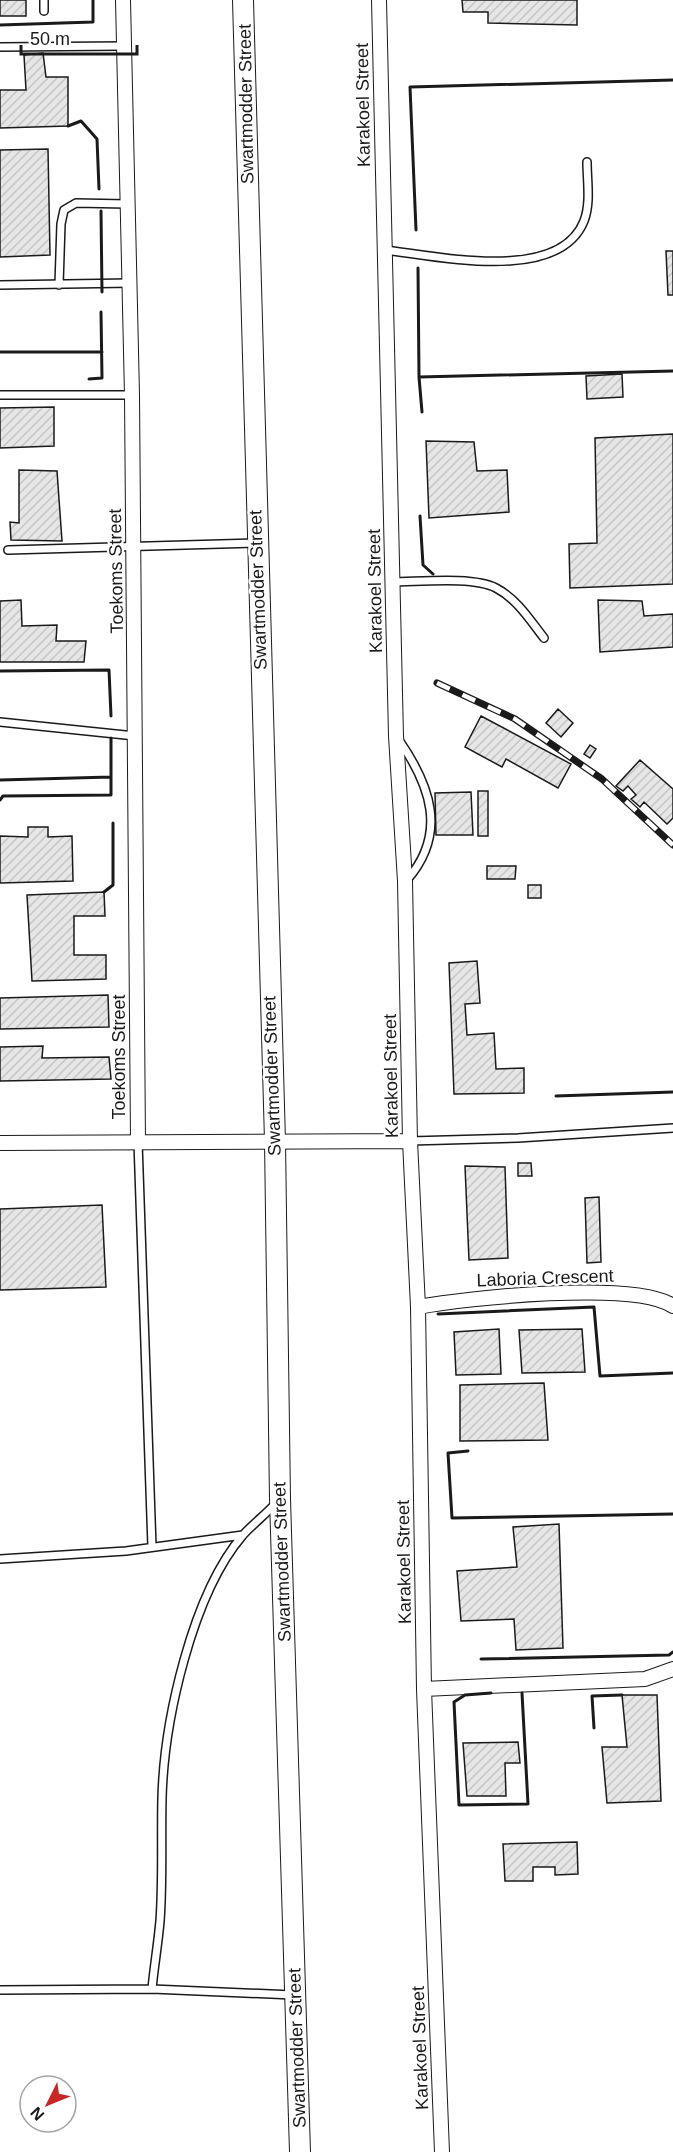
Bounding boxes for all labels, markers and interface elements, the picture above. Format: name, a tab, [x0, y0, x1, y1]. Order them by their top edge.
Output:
scale bar	[21, 18, 136, 56]
street label: Swartmodder Street	[235, 24, 257, 184]
text: 50 m	[30, 29, 70, 49]
street label: Karakoel Street	[352, 43, 374, 167]
street label: Toekoms Street	[105, 508, 127, 634]
street label: Swartmodder Street	[245, 510, 271, 670]
street label: Karakoel Street	[364, 529, 386, 653]
street label: Toekoms Street	[109, 994, 129, 1120]
street label: Swartmodder Street	[259, 996, 285, 1156]
street label: Karakoel Street	[380, 1014, 402, 1138]
street label: Laboria Crescent	[476, 1266, 614, 1290]
street label: Swartmodder Street	[269, 1482, 295, 1642]
street label: Karakoel Street	[393, 1500, 415, 1624]
street label: Swartmodder Street	[284, 1968, 310, 2128]
street label: Karakoel Street	[408, 1986, 432, 2110]
north arrow	[18, 2074, 78, 2134]
text: N	[27, 2104, 48, 2124]

